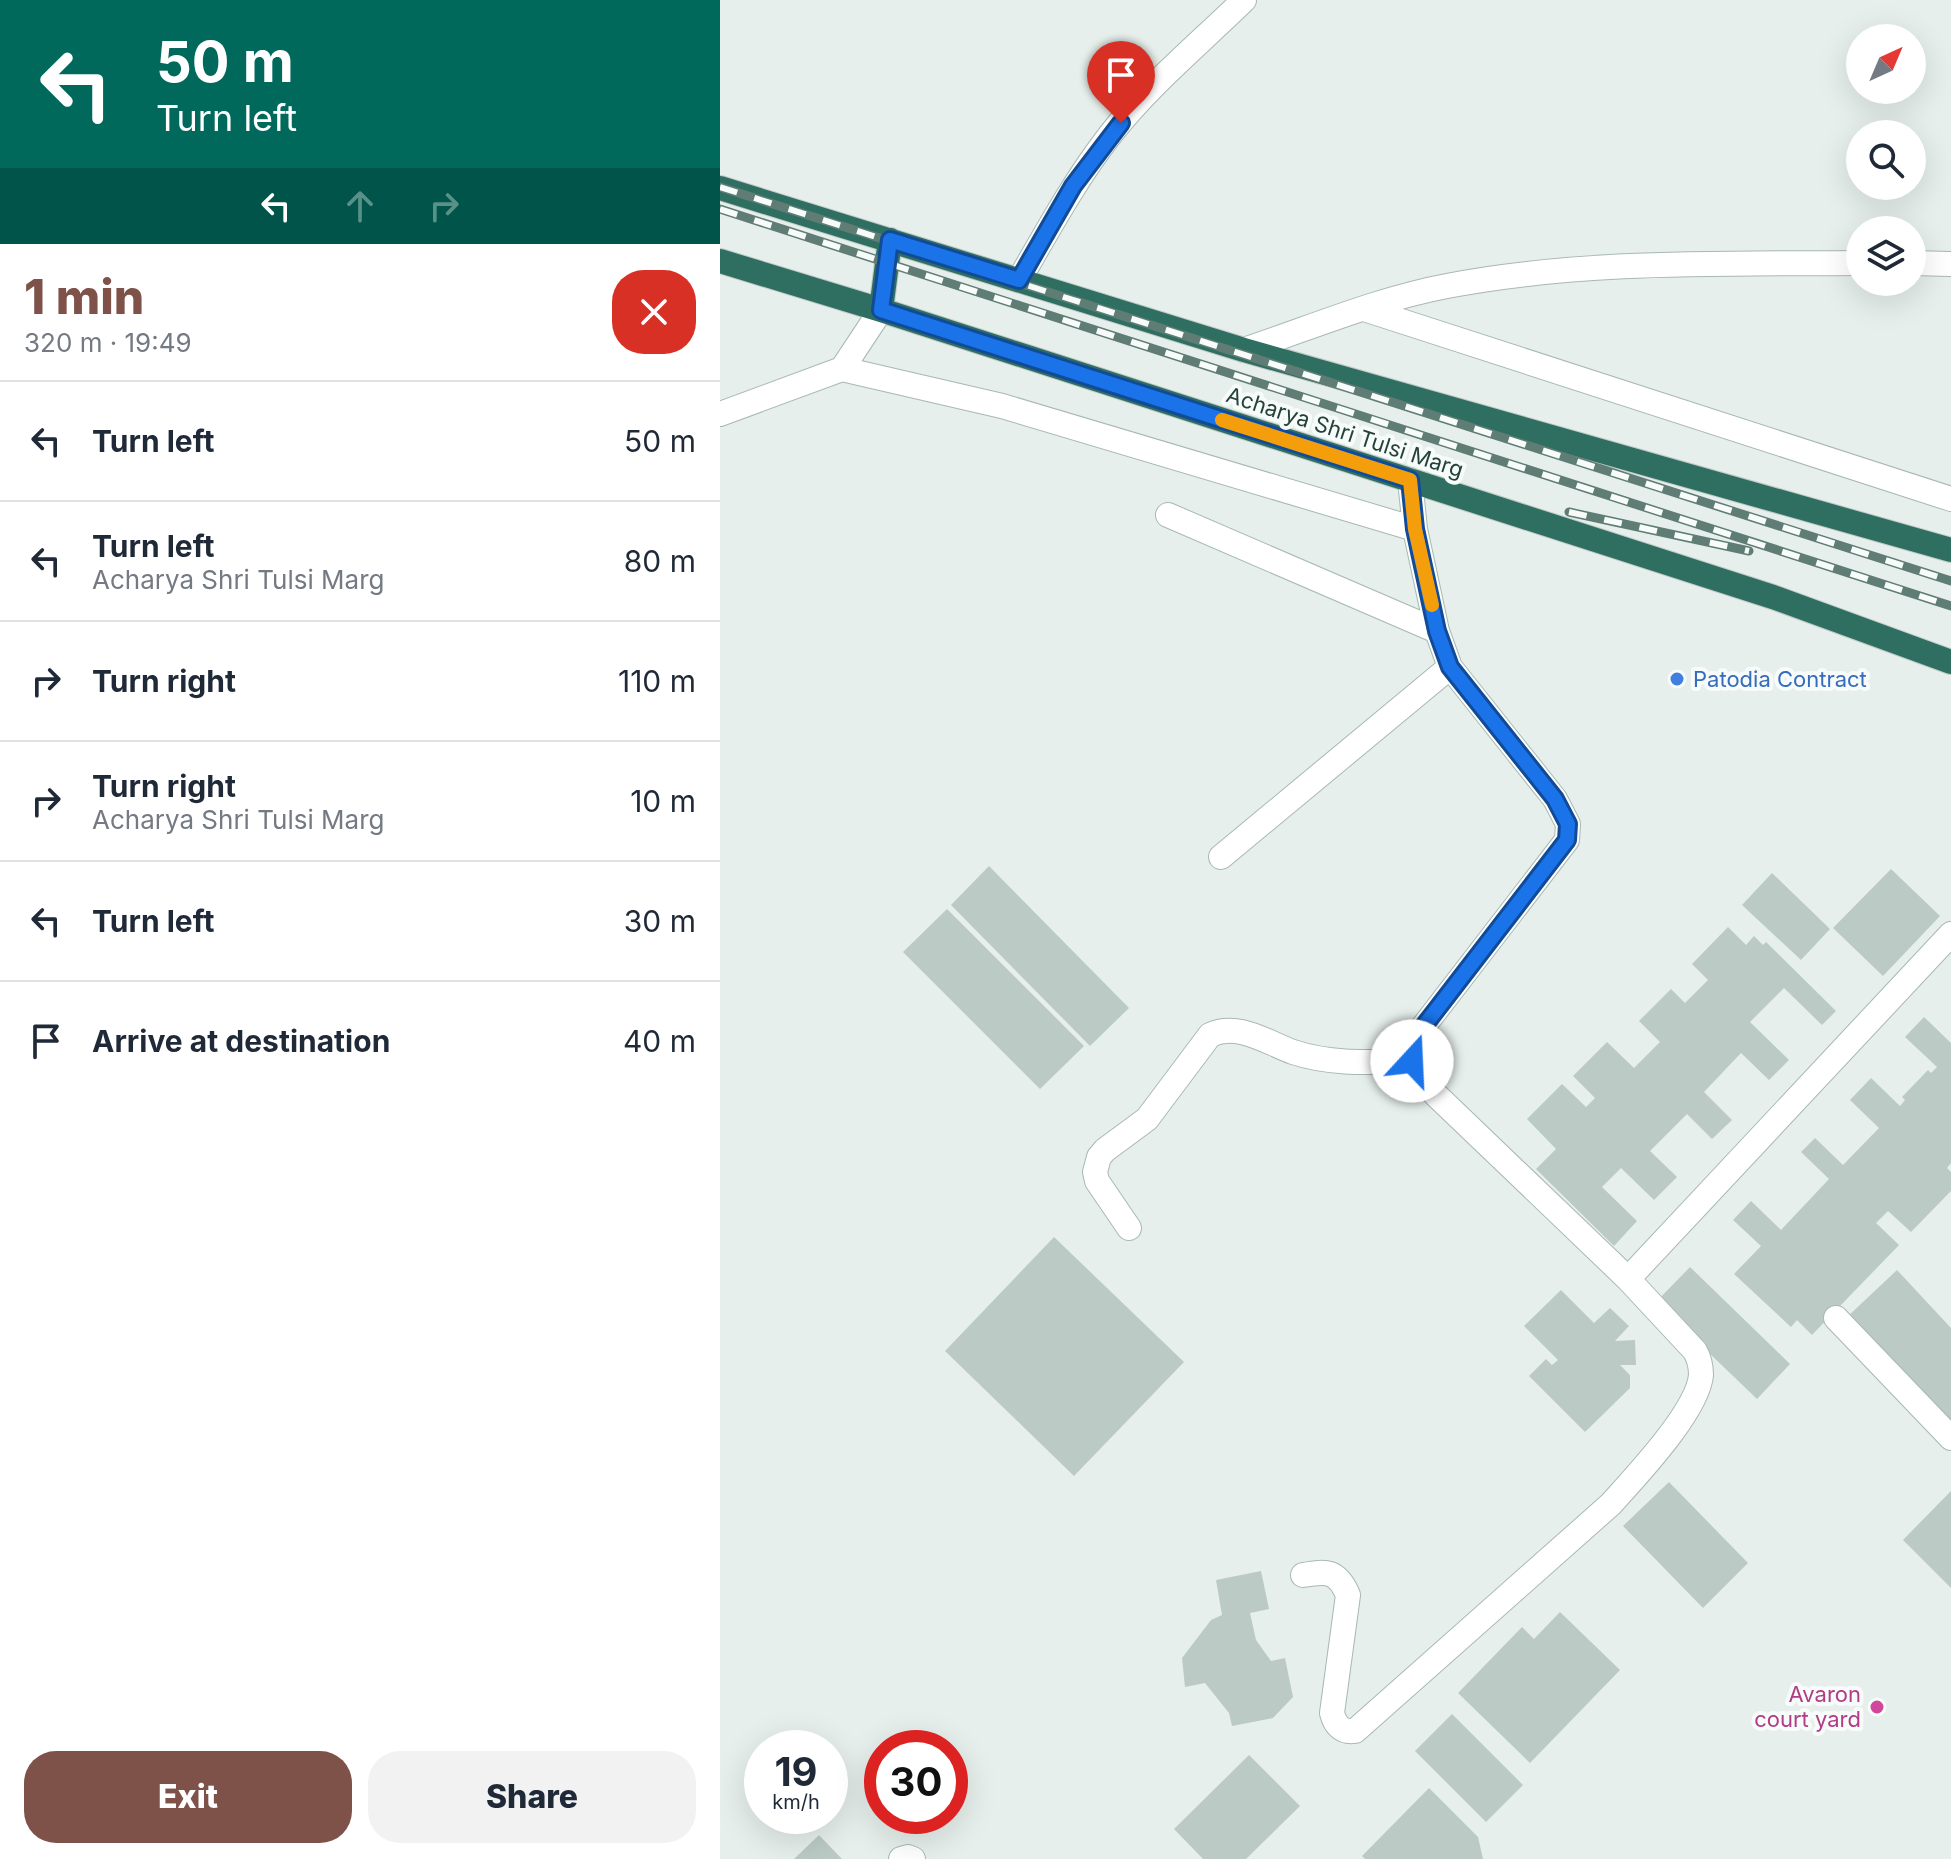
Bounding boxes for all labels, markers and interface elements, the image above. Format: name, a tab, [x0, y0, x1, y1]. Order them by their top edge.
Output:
north arrow	[1846, 24, 1926, 104]
map controls	[1846, 24, 1926, 296]
text: 50 m	[156, 28, 294, 96]
icon: left	[24, 32, 128, 136]
pin	[1087, 41, 1155, 123]
icon: arrive	[1099, 53, 1143, 97]
text: Turn left	[156, 96, 297, 140]
button: search	[1846, 120, 1926, 200]
icon: left	[254, 184, 298, 228]
icon: ahead	[338, 184, 382, 228]
icon: right	[422, 184, 466, 228]
button: layers	[1846, 216, 1926, 296]
text: 1 min	[24, 267, 144, 326]
button: close	[612, 270, 696, 354]
text: 320 m · 19:49	[24, 327, 192, 358]
street label: Acharya Shri Tulsi Marg	[1223, 381, 1467, 483]
icon: left	[24, 419, 68, 463]
text: Turn left	[92, 423, 214, 459]
text: 50 m	[624, 423, 696, 459]
text: Turn left	[92, 528, 214, 564]
icon: left	[24, 539, 68, 583]
text: 80 m	[624, 543, 696, 579]
text: Acharya Shri Tulsi Marg	[92, 564, 384, 595]
icon: right	[24, 659, 68, 703]
text: Turn right	[92, 663, 236, 699]
text: 110 m	[618, 663, 696, 699]
place label: Patodia Contract	[1693, 666, 1867, 692]
marker: Patodia Contract	[1668, 670, 1686, 688]
text: Turn right	[92, 768, 236, 804]
icon: right	[24, 779, 68, 823]
text: 10 m	[630, 783, 696, 819]
text: Acharya Shri Tulsi Marg	[92, 804, 384, 835]
icon: left	[24, 899, 68, 943]
text: Turn left	[92, 903, 214, 939]
text: 30 m	[624, 903, 696, 939]
icon: arrive	[24, 1019, 68, 1063]
position arrow	[1370, 1019, 1454, 1103]
text: Arrive at destination	[92, 1023, 390, 1059]
text: 40 m	[623, 1023, 696, 1059]
place label: Avaron court yard	[1754, 1681, 1861, 1732]
marker: Avaron court yard	[1868, 1698, 1886, 1716]
speed limit sign: 30	[864, 1730, 968, 1834]
text: 19	[774, 1747, 818, 1796]
button: Exit	[24, 1751, 352, 1843]
button: Share	[368, 1751, 696, 1843]
text: km/h	[772, 1790, 820, 1814]

